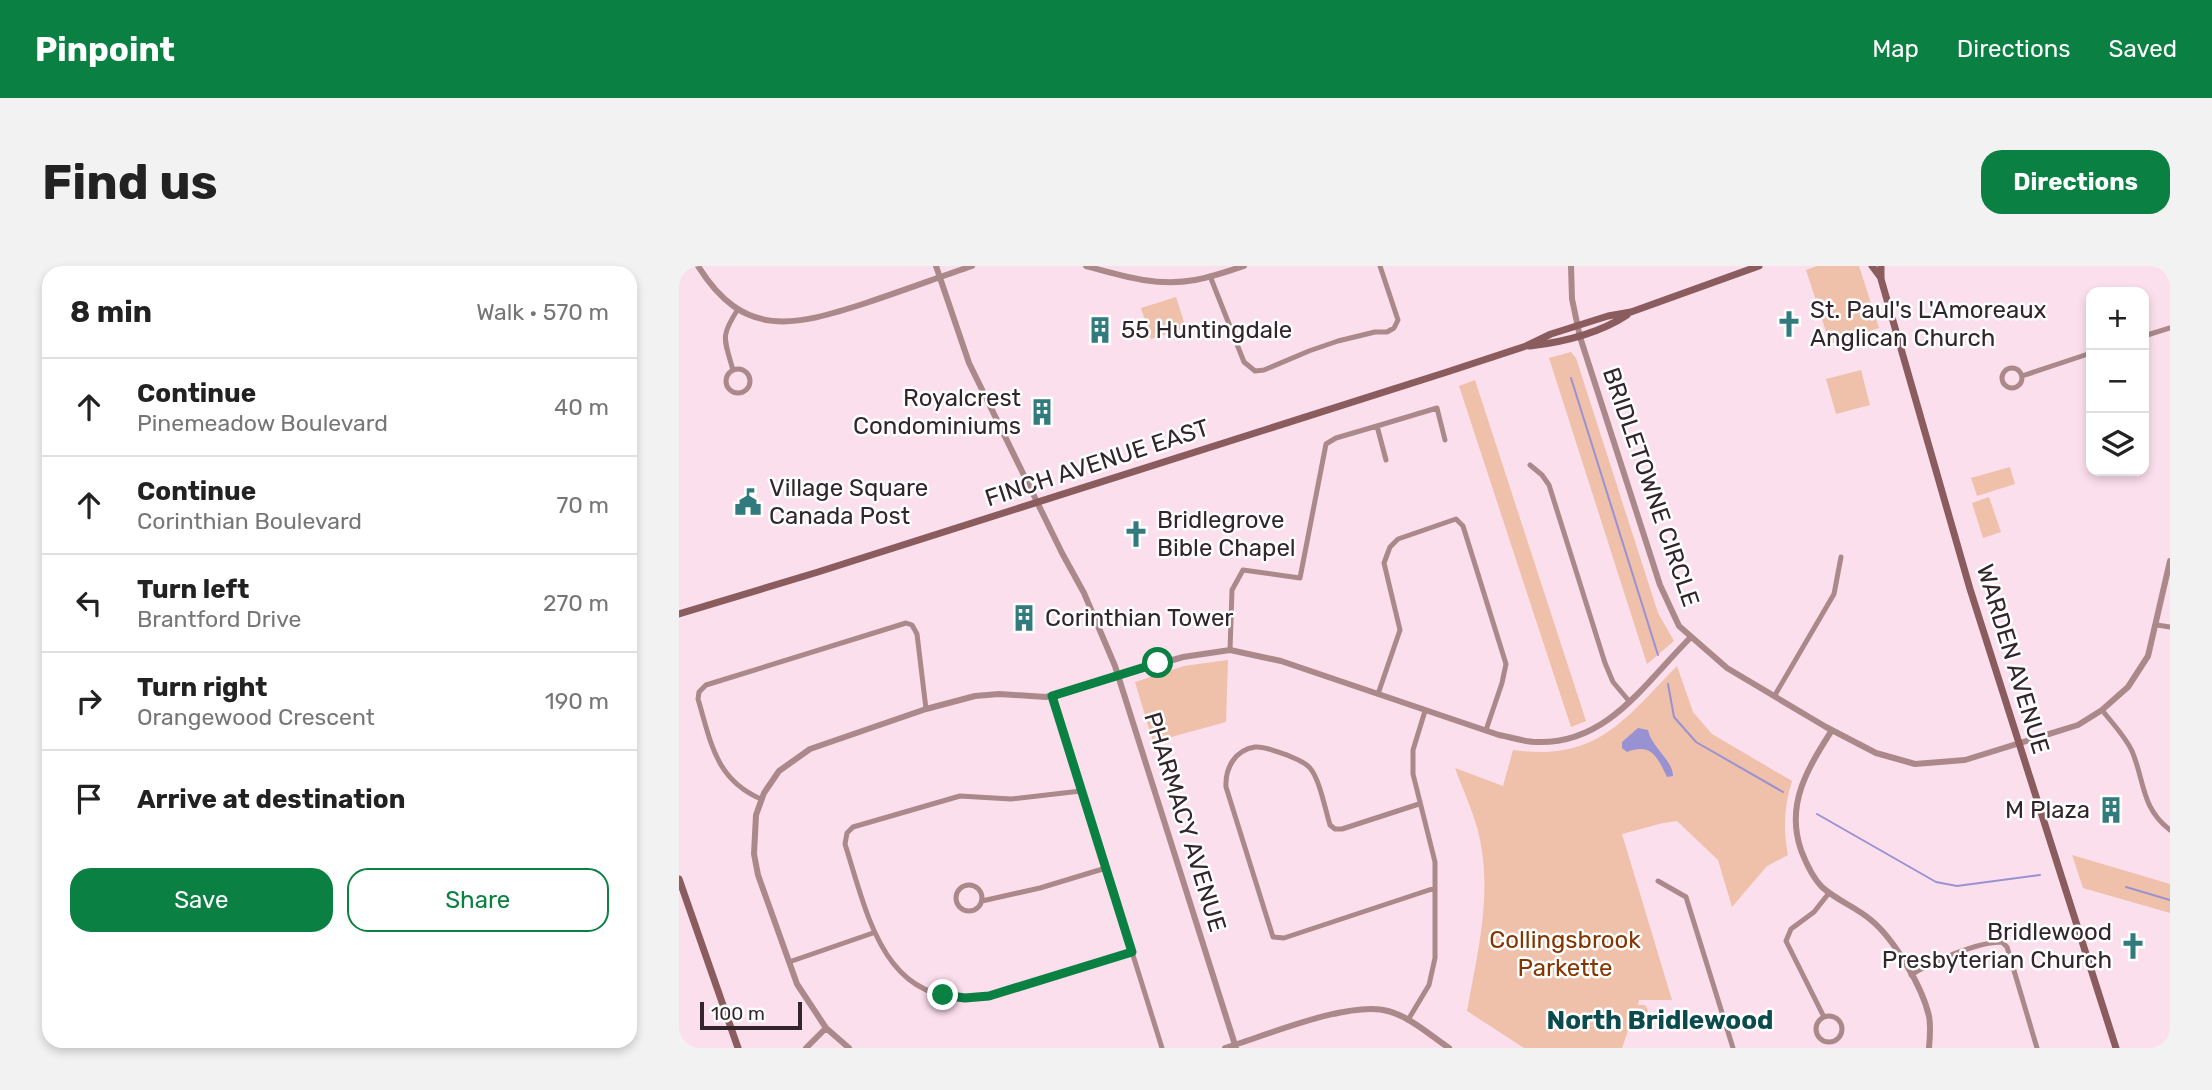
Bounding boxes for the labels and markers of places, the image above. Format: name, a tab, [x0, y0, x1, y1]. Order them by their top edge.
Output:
place label: St. Paul's L'Amoreaux Anglican Church	[1810, 296, 2047, 352]
church icon: St. Paul's L'Amoreaux Anglican Church	[1774, 309, 1804, 339]
building icon: 55 Huntingdale	[1085, 315, 1115, 345]
place label: 55 Huntingdale	[1121, 316, 1292, 344]
place label: Royalcrest Condominiums	[853, 384, 1021, 440]
building icon: Royalcrest Condominiums	[1027, 397, 1057, 427]
place label: Village Square Canada Post	[769, 474, 928, 530]
public building icon: Village Square Canada Post	[733, 487, 763, 517]
place label: Bridlegrove Bible Chapel	[1157, 506, 1296, 562]
church icon: Bridlegrove Bible Chapel	[1121, 519, 1151, 549]
building icon: Corinthian Tower	[1009, 603, 1039, 633]
place label: Corinthian Tower	[1045, 604, 1233, 632]
building icon: M Plaza	[2096, 795, 2126, 825]
place label: M Plaza	[2005, 796, 2090, 824]
place label: Bridlewood Presbyterian Church	[1882, 918, 2112, 974]
church icon: Bridlewood Presbyterian Church	[2118, 931, 2148, 961]

